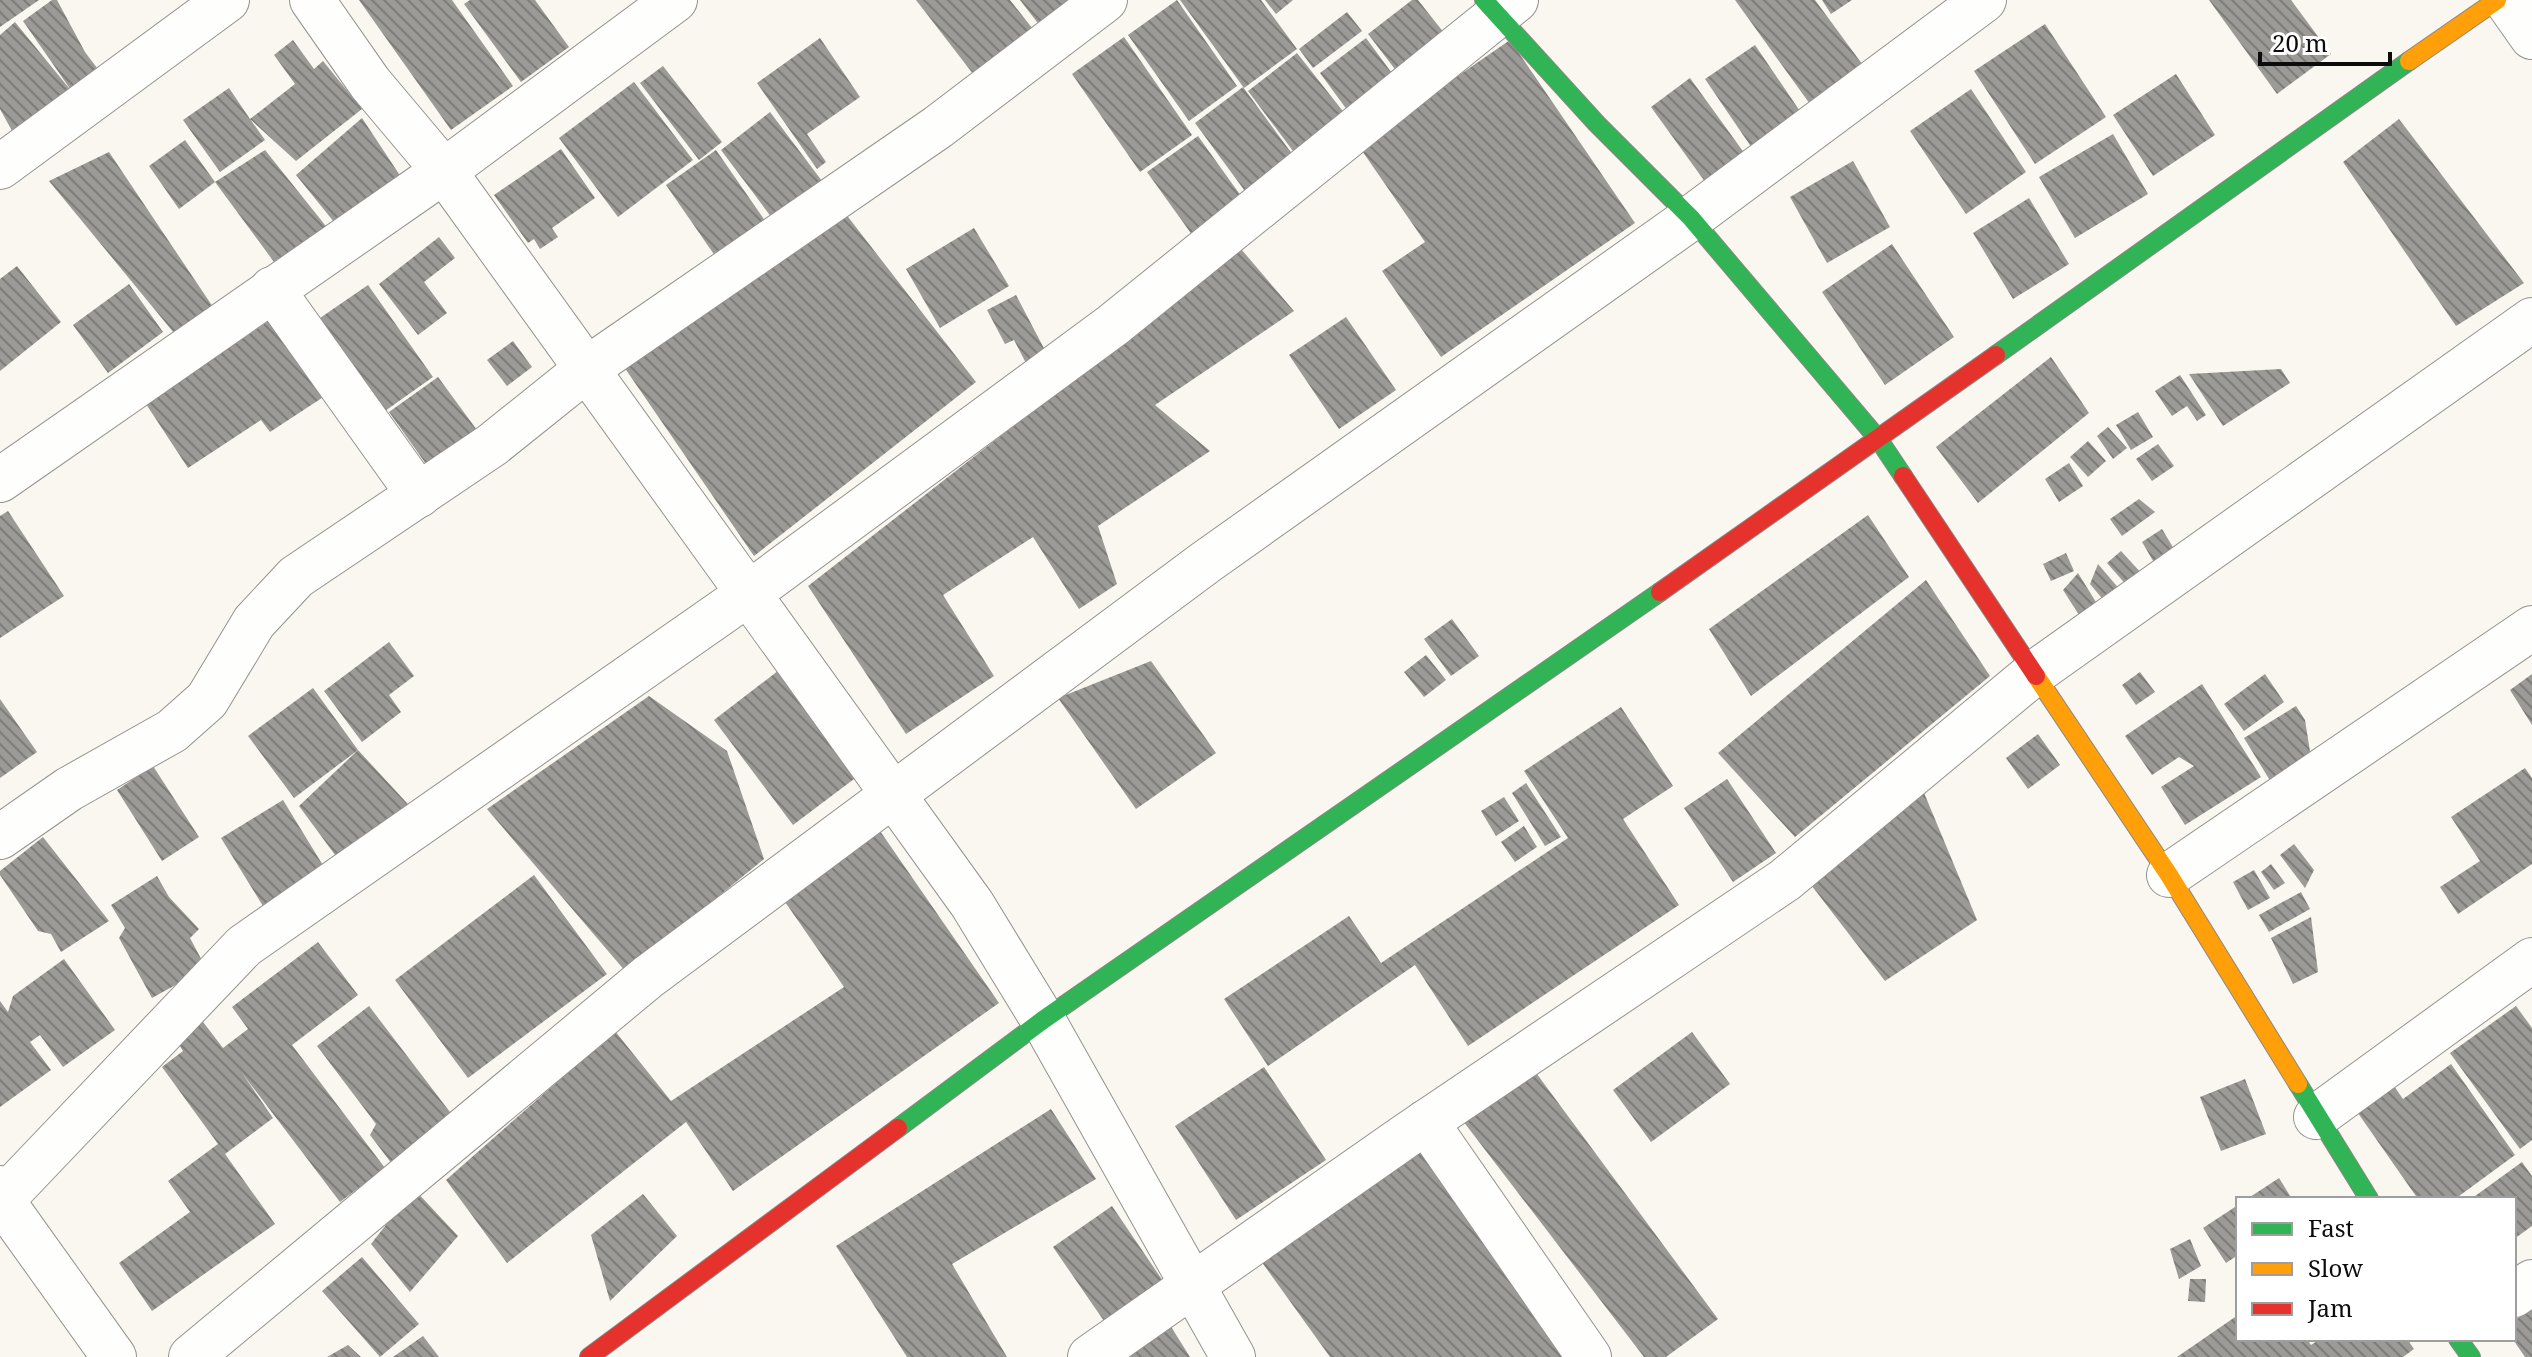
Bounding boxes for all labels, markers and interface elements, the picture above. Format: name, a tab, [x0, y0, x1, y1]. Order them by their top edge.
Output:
scale bar	[2260, 16, 2390, 66]
text: 20 m	[2272, 26, 2328, 59]
legend	[2236, 1197, 2516, 1341]
text: Fast	[2308, 1211, 2354, 1244]
text: Slow	[2308, 1251, 2363, 1284]
text: Jam	[2307, 1291, 2353, 1324]

